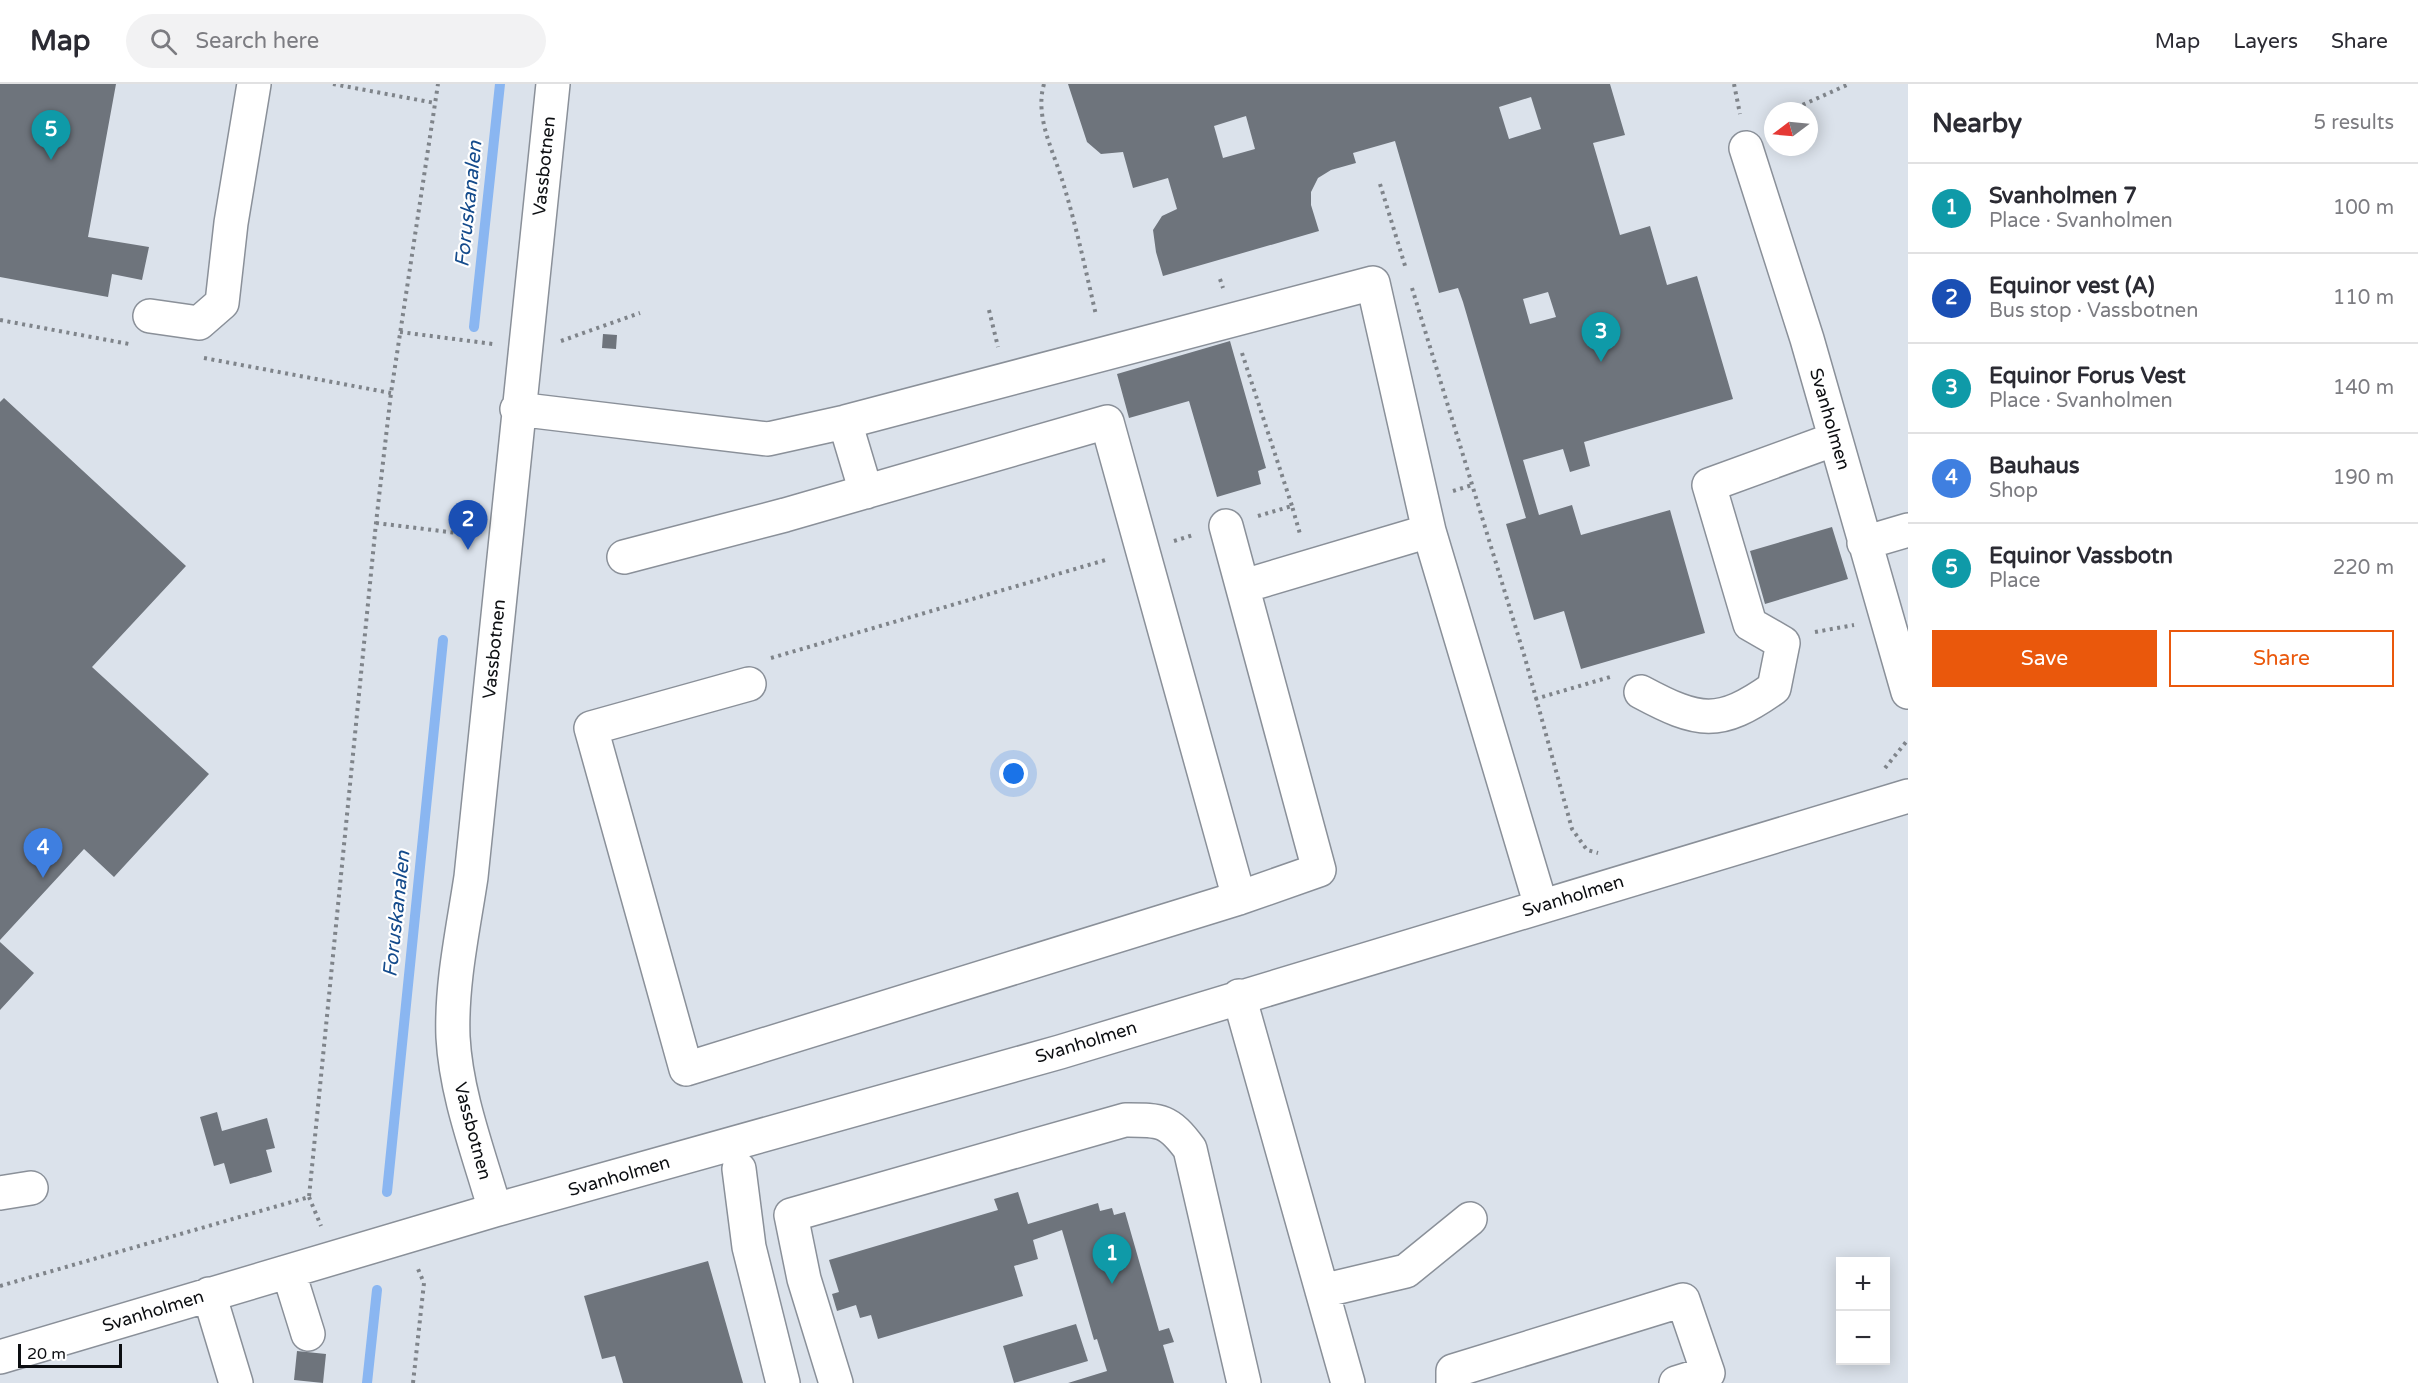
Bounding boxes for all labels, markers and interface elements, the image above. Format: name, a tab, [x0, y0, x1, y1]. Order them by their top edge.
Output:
search box	[126, 14, 546, 68]
text: Map	[30, 24, 90, 58]
icon: search	[147, 25, 180, 58]
text: Search here	[195, 28, 319, 54]
text: Map	[2155, 29, 2200, 54]
text: Layers	[2233, 29, 2298, 54]
text: Share	[2331, 29, 2388, 54]
north arrow	[1764, 102, 1818, 156]
text: Nearby	[1932, 108, 2022, 139]
pin: 5	[32, 110, 70, 160]
text: 5 results	[2314, 111, 2394, 135]
street label: Vassbotnen	[528, 115, 560, 217]
water label: Foruskanalen	[450, 139, 488, 268]
text: Svanholmen 7	[1989, 183, 2137, 209]
text: 1	[1945, 196, 1958, 220]
text: 100 m	[2333, 196, 2394, 220]
text: Place · Svanholmen	[1989, 209, 2173, 233]
text: Equinor vest (A)	[1989, 273, 2155, 299]
text: 2	[1945, 286, 1958, 310]
text: 110 m	[2333, 286, 2394, 310]
text: Bus stop · Vassbotnen	[1989, 299, 2198, 323]
pin: 3	[1582, 312, 1620, 362]
text: Equinor Forus Vest	[1989, 363, 2186, 389]
street label: Svanholmen	[1805, 365, 1855, 473]
text: 3	[1945, 376, 1958, 400]
text: 140 m	[2333, 376, 2394, 400]
text: Place · Svanholmen	[1989, 389, 2173, 413]
text: Bauhaus	[1989, 453, 2080, 479]
text: 4	[1945, 466, 1958, 490]
text: 190 m	[2333, 466, 2394, 490]
text: Shop	[1989, 479, 2038, 503]
pin: 2	[448, 500, 488, 550]
text: Equinor Vassbotn	[1989, 543, 2173, 569]
text: 5	[1945, 556, 1958, 580]
text: 220 m	[2333, 556, 2394, 580]
text: Place	[1989, 569, 2040, 593]
street label: Vassbotnen	[478, 598, 510, 700]
button: Save	[1932, 630, 2157, 687]
button: Share	[2169, 630, 2394, 687]
your location	[999, 759, 1028, 788]
pin: 4	[24, 828, 63, 878]
water label: Foruskanalen	[378, 849, 416, 978]
street label: Svanholmen	[1520, 870, 1626, 922]
street label: Svanholmen	[1033, 1016, 1139, 1068]
street label: Vassbotnen	[449, 1080, 497, 1182]
street label: Svanholmen	[565, 1151, 673, 1201]
pin: 1	[1092, 1234, 1132, 1284]
map controls	[1836, 1257, 1890, 1365]
button: +	[1836, 1257, 1890, 1311]
street label: Svanholmen	[100, 1285, 206, 1337]
button: −	[1836, 1311, 1890, 1365]
scale bar	[18, 1341, 122, 1368]
text: 20 m	[27, 1344, 66, 1364]

